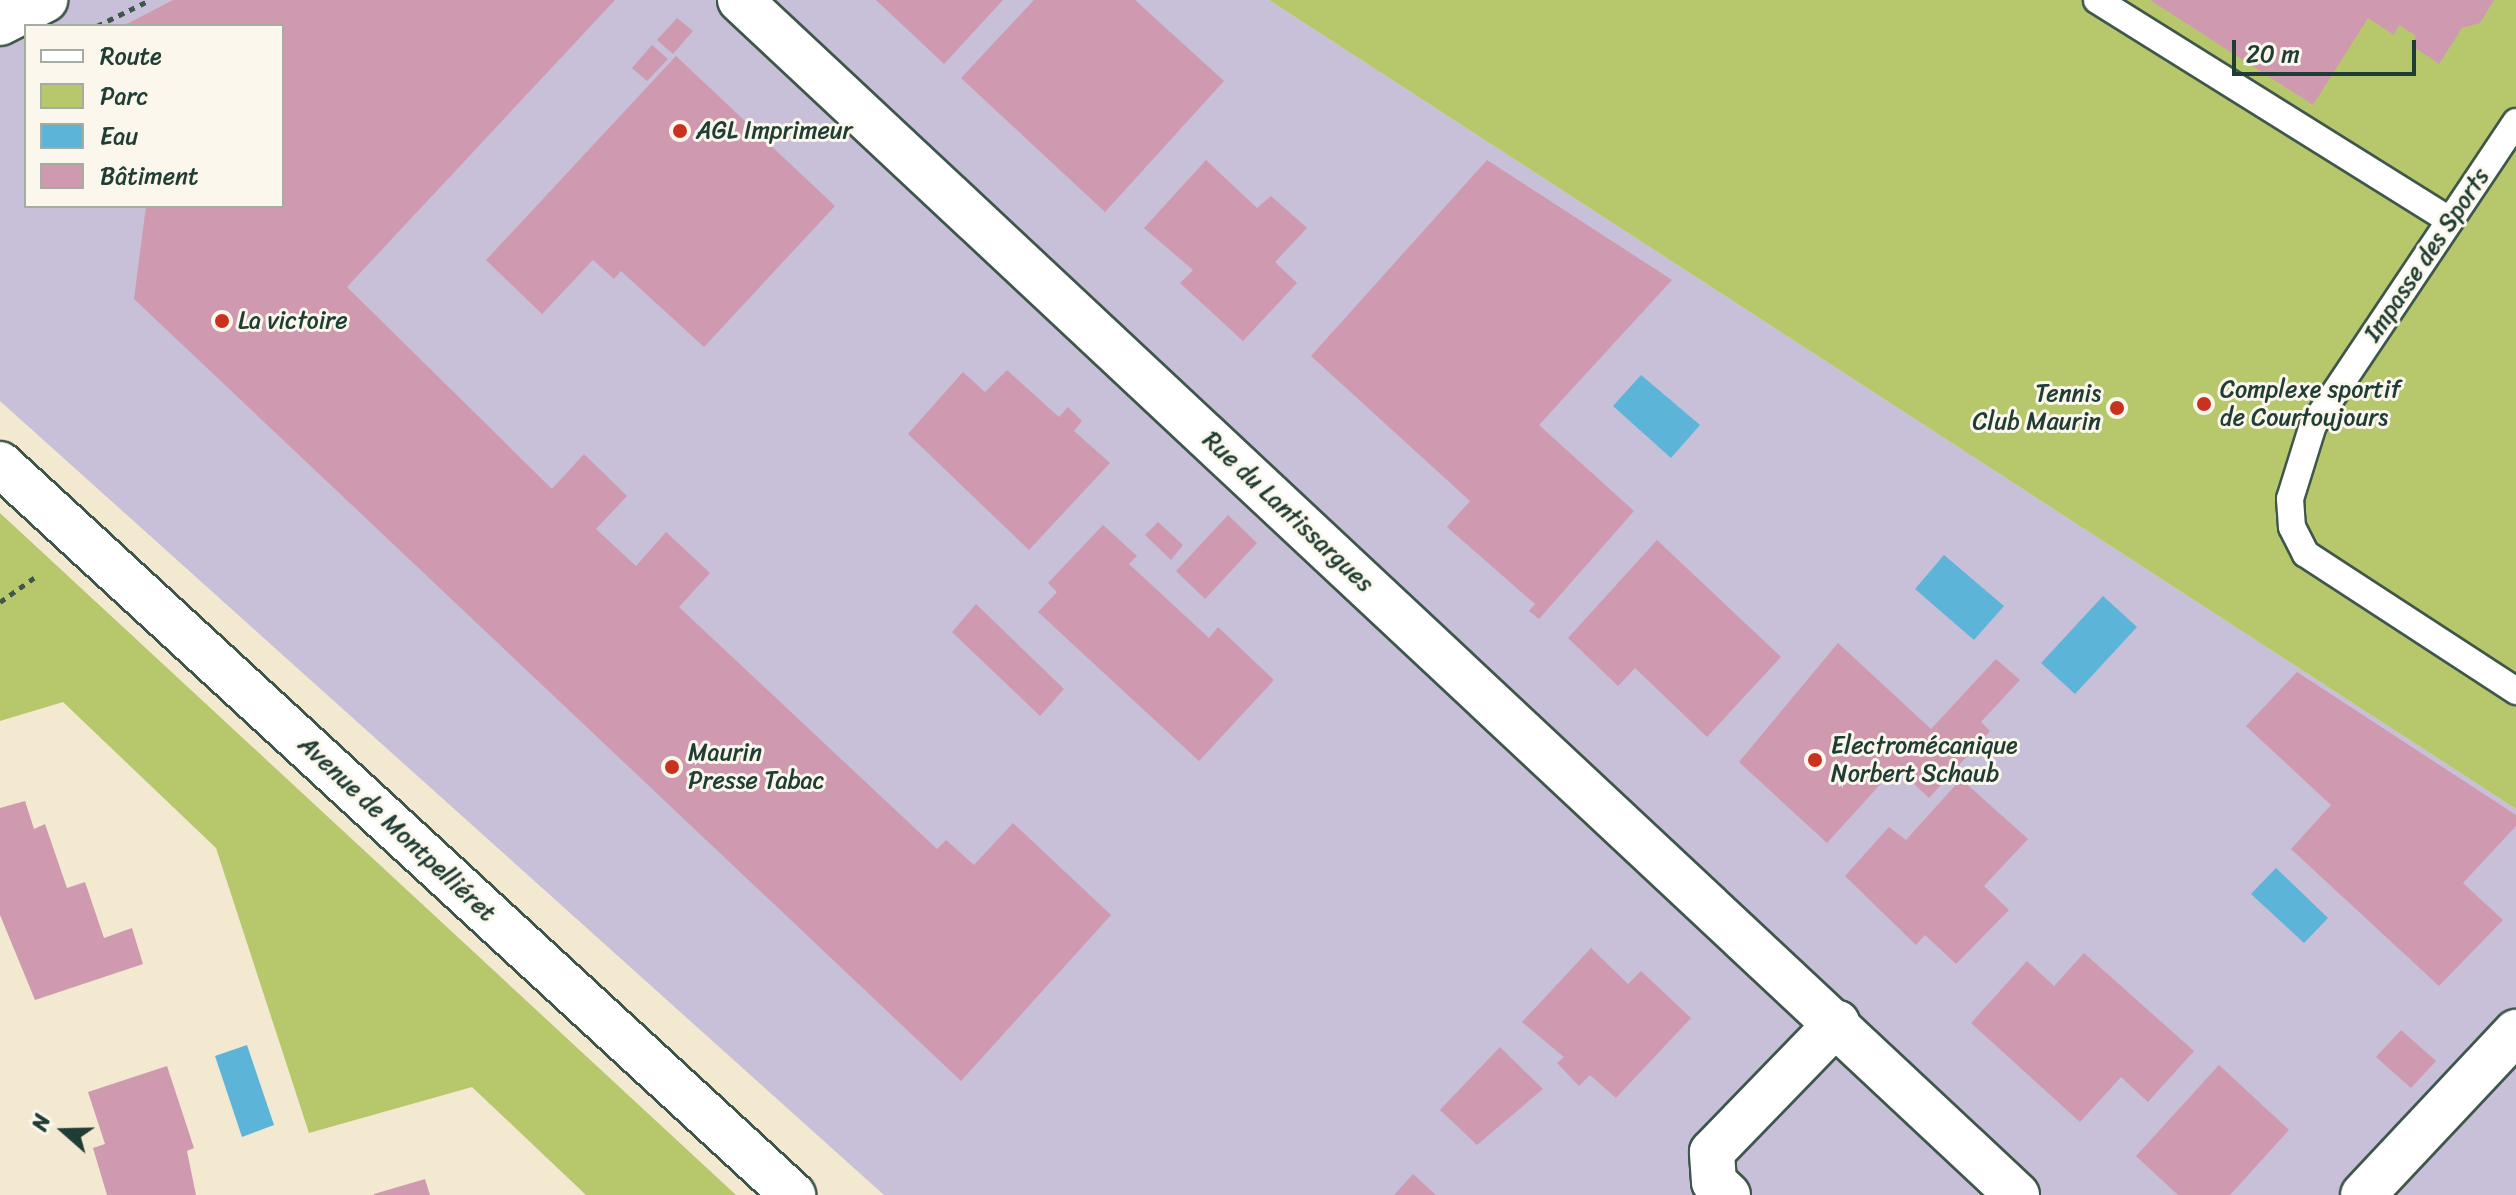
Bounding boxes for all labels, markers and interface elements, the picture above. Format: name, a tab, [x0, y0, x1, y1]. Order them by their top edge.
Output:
legend	[24, 24, 284, 208]
scale bar	[2236, 24, 2420, 74]
text: 20 m	[2246, 33, 2300, 75]
text: Route	[100, 35, 162, 77]
text: Parc	[100, 75, 148, 117]
text: Eau	[100, 115, 138, 157]
place label: AGL Imprimeur	[696, 117, 855, 145]
marker: AGL Imprimeur	[671, 122, 689, 140]
text: Bâtiment	[100, 155, 199, 197]
street label: Impasse des Sports	[2358, 162, 2496, 348]
place label: La victoire	[238, 307, 348, 335]
marker: La victoire	[213, 312, 231, 330]
place label: Complexe sportif de Courtoujours	[2220, 376, 2401, 432]
place label: Tennis Club Maurin	[1973, 380, 2101, 436]
marker: Complexe sportif de Courtoujours	[2195, 395, 2213, 413]
marker: Tennis Club Maurin	[2108, 399, 2126, 417]
street label: Rue du Lantissargues	[1197, 426, 1379, 598]
street label: Avenue de Montpelliéret	[292, 730, 502, 928]
place label: Electromécanique Norbert Schaub	[1831, 732, 2018, 788]
place label: Maurin Presse Tabac	[688, 739, 825, 795]
marker: Electromécanique Norbert Schaub	[1806, 751, 1824, 769]
marker: Maurin Presse Tabac	[663, 758, 681, 776]
north arrow	[24, 1091, 104, 1171]
text: N	[20, 1109, 62, 1136]

